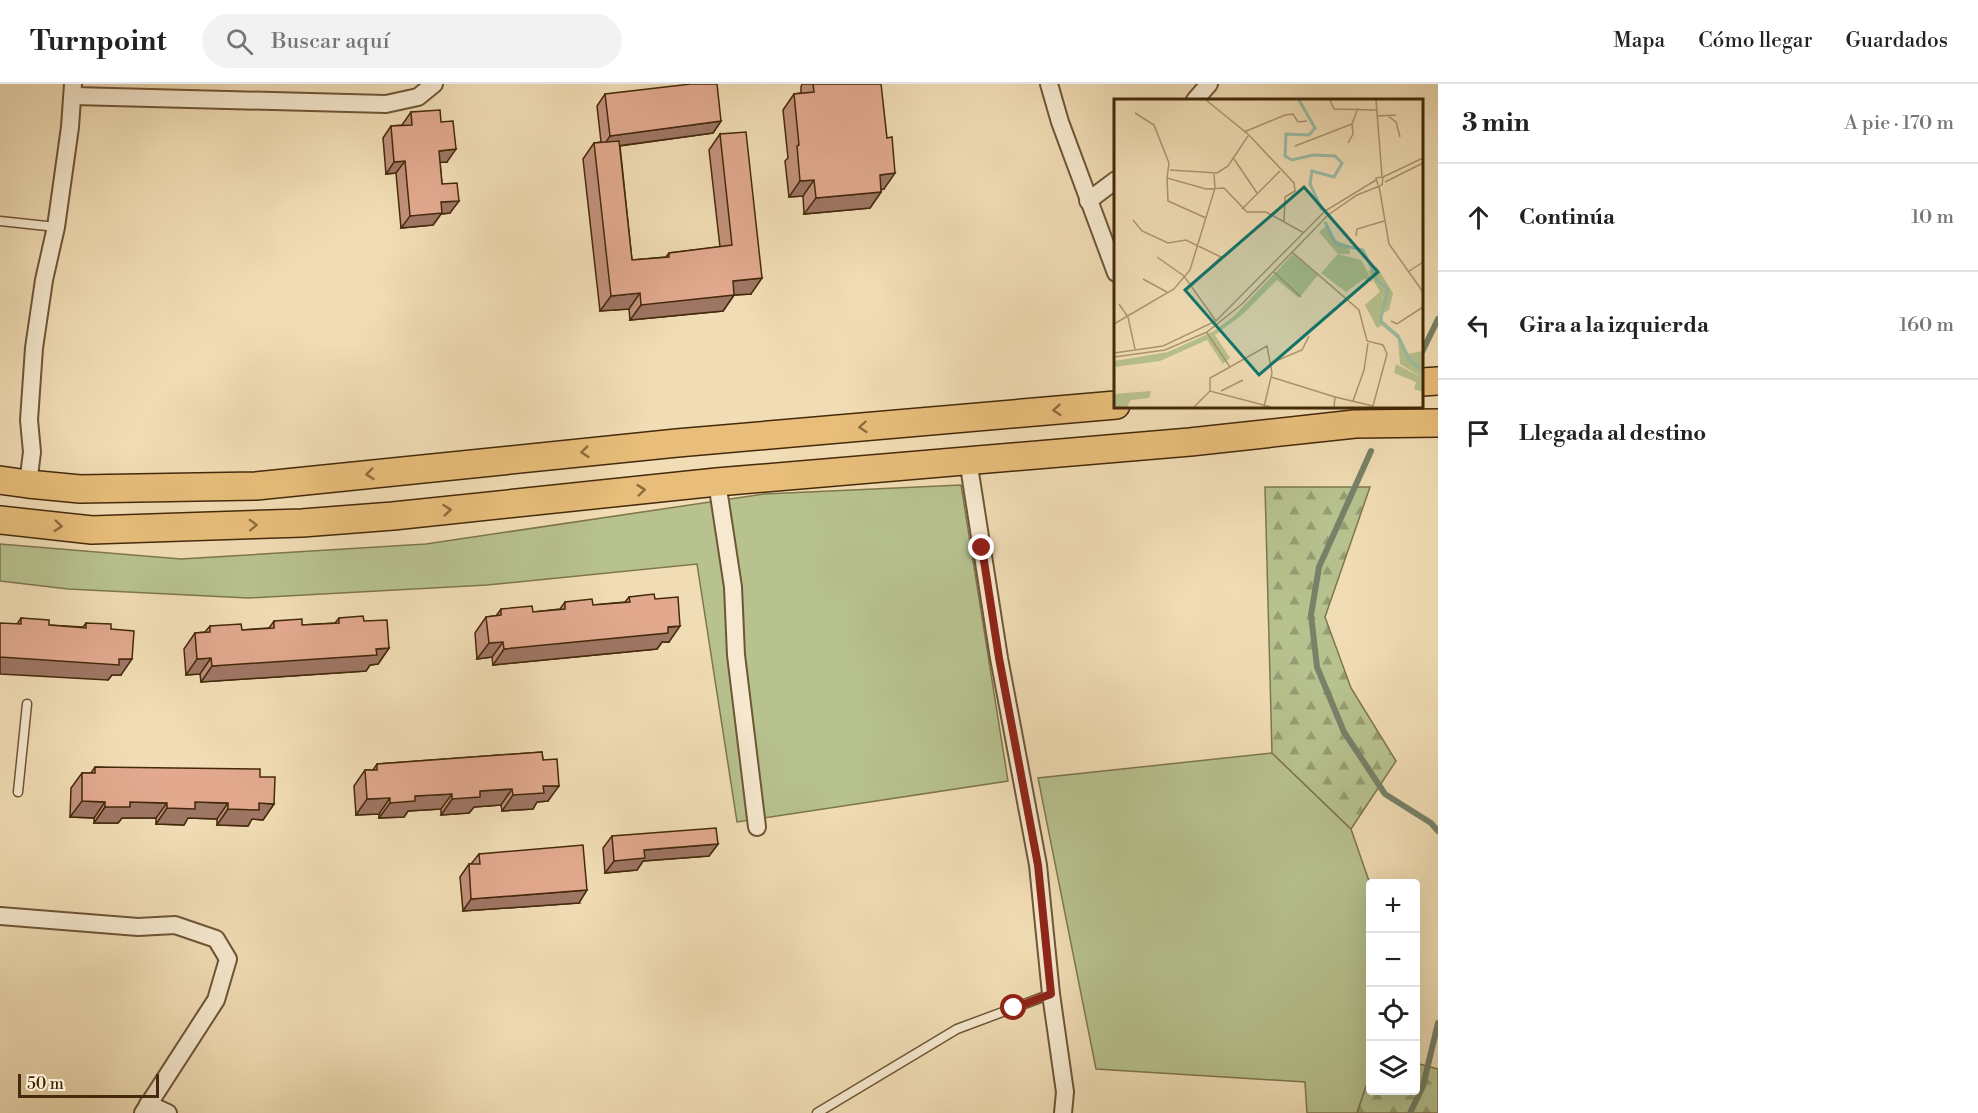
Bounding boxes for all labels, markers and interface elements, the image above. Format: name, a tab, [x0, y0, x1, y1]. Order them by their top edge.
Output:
search box	[202, 14, 622, 68]
text: Turnpoint	[30, 24, 166, 59]
icon: search	[223, 25, 256, 58]
text: Buscar aquí	[271, 28, 390, 55]
text: Mapa	[1613, 28, 1665, 54]
text: Cómo llegar	[1698, 28, 1813, 54]
text: Guardados	[1846, 28, 1948, 54]
inset map	[1114, 99, 1423, 408]
text: 3 min	[1462, 107, 1530, 139]
text: A pie · 170 m	[1844, 111, 1954, 136]
icon: ahead	[1462, 201, 1495, 234]
text: Continúa	[1519, 204, 1615, 231]
text: 10 m	[1911, 205, 1954, 230]
icon: left	[1462, 309, 1495, 342]
text: Gira a la izquierda	[1519, 312, 1709, 339]
text: 160 m	[1899, 313, 1954, 338]
one-way arrow	[1053, 403, 1062, 416]
icon: arrive	[1462, 417, 1495, 450]
one-way arrow	[858, 420, 867, 433]
text: Llegada al destino	[1519, 420, 1706, 447]
one-way arrow	[581, 445, 590, 458]
one-way arrow	[366, 468, 375, 480]
one-way arrow	[637, 484, 646, 497]
one-way arrow	[443, 504, 452, 517]
one-way arrow	[54, 519, 63, 532]
one-way arrow	[248, 519, 257, 531]
route end	[968, 534, 994, 560]
map controls	[1366, 879, 1420, 1095]
button: +	[1366, 879, 1420, 933]
button: −	[1366, 933, 1420, 987]
button: locate	[1366, 987, 1420, 1041]
route start	[1000, 994, 1026, 1020]
button: layers	[1366, 1041, 1420, 1095]
scale bar	[18, 1071, 159, 1098]
text: 50 m	[27, 1074, 64, 1094]

